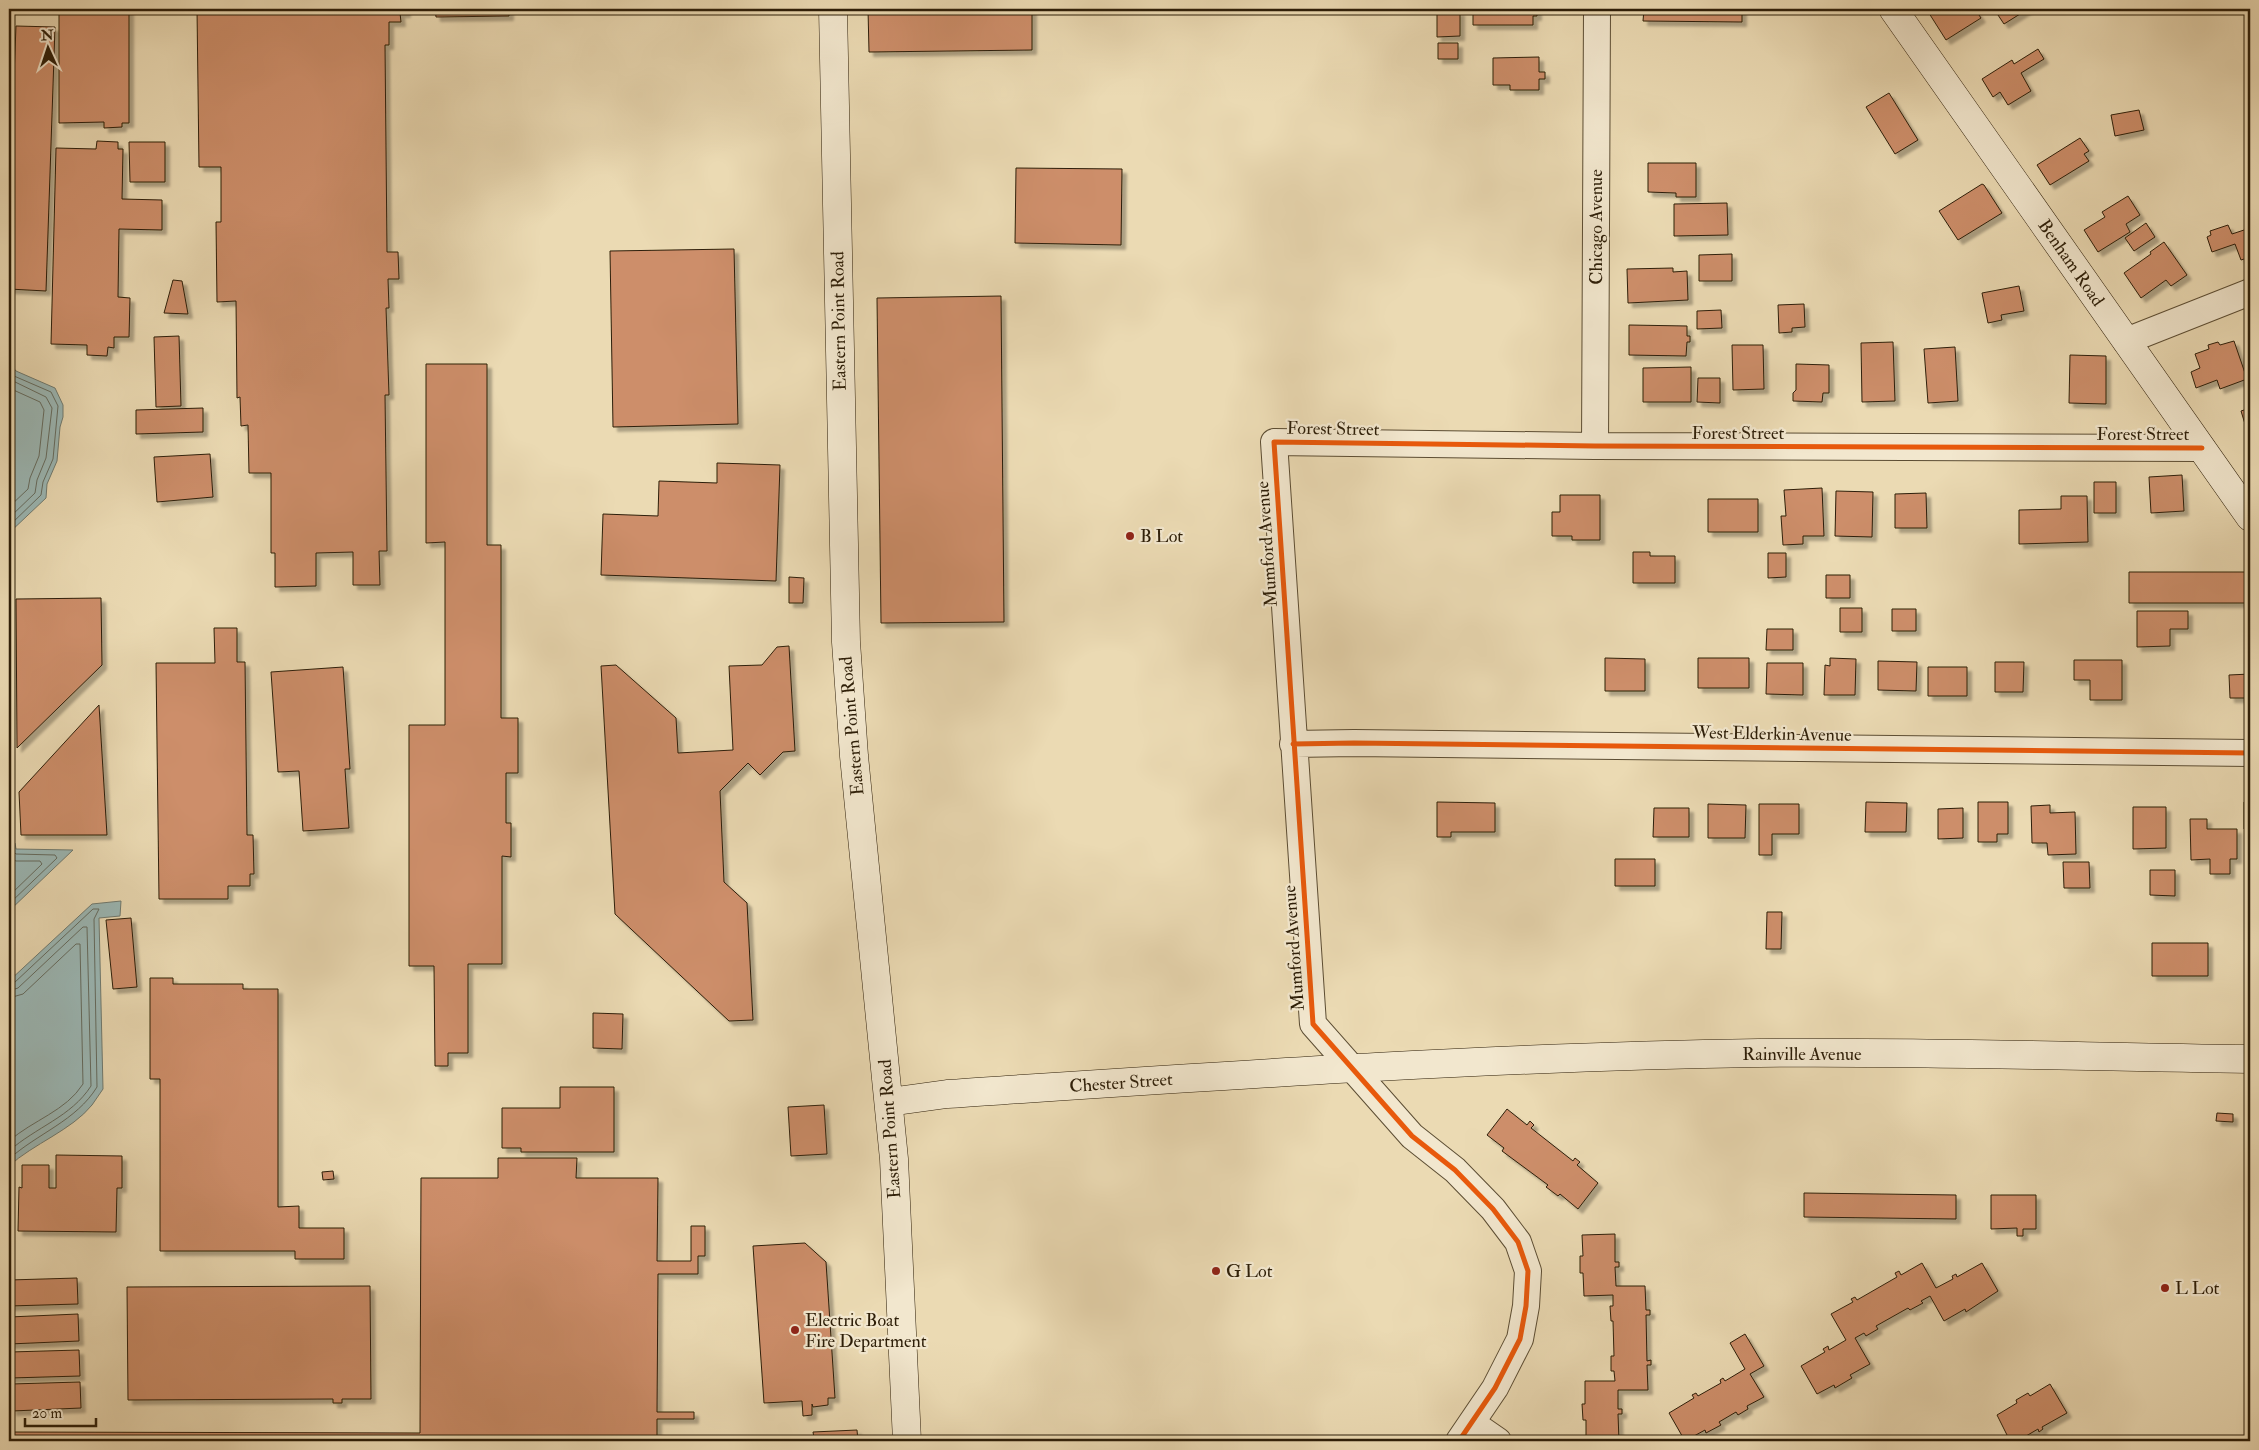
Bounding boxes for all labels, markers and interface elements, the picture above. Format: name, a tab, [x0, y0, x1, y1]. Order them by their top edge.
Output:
north arrow	[22, 22, 72, 72]
text: N	[40, 27, 55, 44]
street label: Chicago Avenue	[1585, 169, 1608, 285]
street label: Benham Road	[2033, 215, 2109, 311]
street label: Eastern Point Road	[826, 251, 852, 391]
street label: Forest Street	[1286, 417, 1380, 441]
street label: Forest Street	[1692, 422, 1785, 445]
street label: Forest Street	[2097, 423, 2190, 446]
street label: Mumford Avenue	[1251, 480, 1283, 608]
place label: B Lot	[1140, 525, 1183, 548]
marker: B Lot	[1124, 530, 1136, 542]
street label: Eastern Point Road	[834, 655, 870, 797]
street label: West Elderkin Avenue	[1691, 721, 1852, 747]
street label: Mumford Avenue	[1278, 884, 1310, 1012]
street label: Rainville Avenue	[1742, 1043, 1862, 1066]
street label: Eastern Point Road	[874, 1058, 906, 1199]
street label: Chester Street	[1069, 1068, 1174, 1098]
place label: G Lot	[1226, 1260, 1273, 1283]
marker: G Lot	[1210, 1265, 1222, 1277]
place label: L Lot	[2175, 1277, 2220, 1300]
marker: L Lot	[2159, 1282, 2171, 1294]
place label: Electric Boat Fire Department	[805, 1309, 927, 1353]
marker: Electric Boat Fire Department	[789, 1324, 801, 1336]
scale bar	[25, 1395, 96, 1427]
text: 20 m	[32, 1404, 62, 1423]

